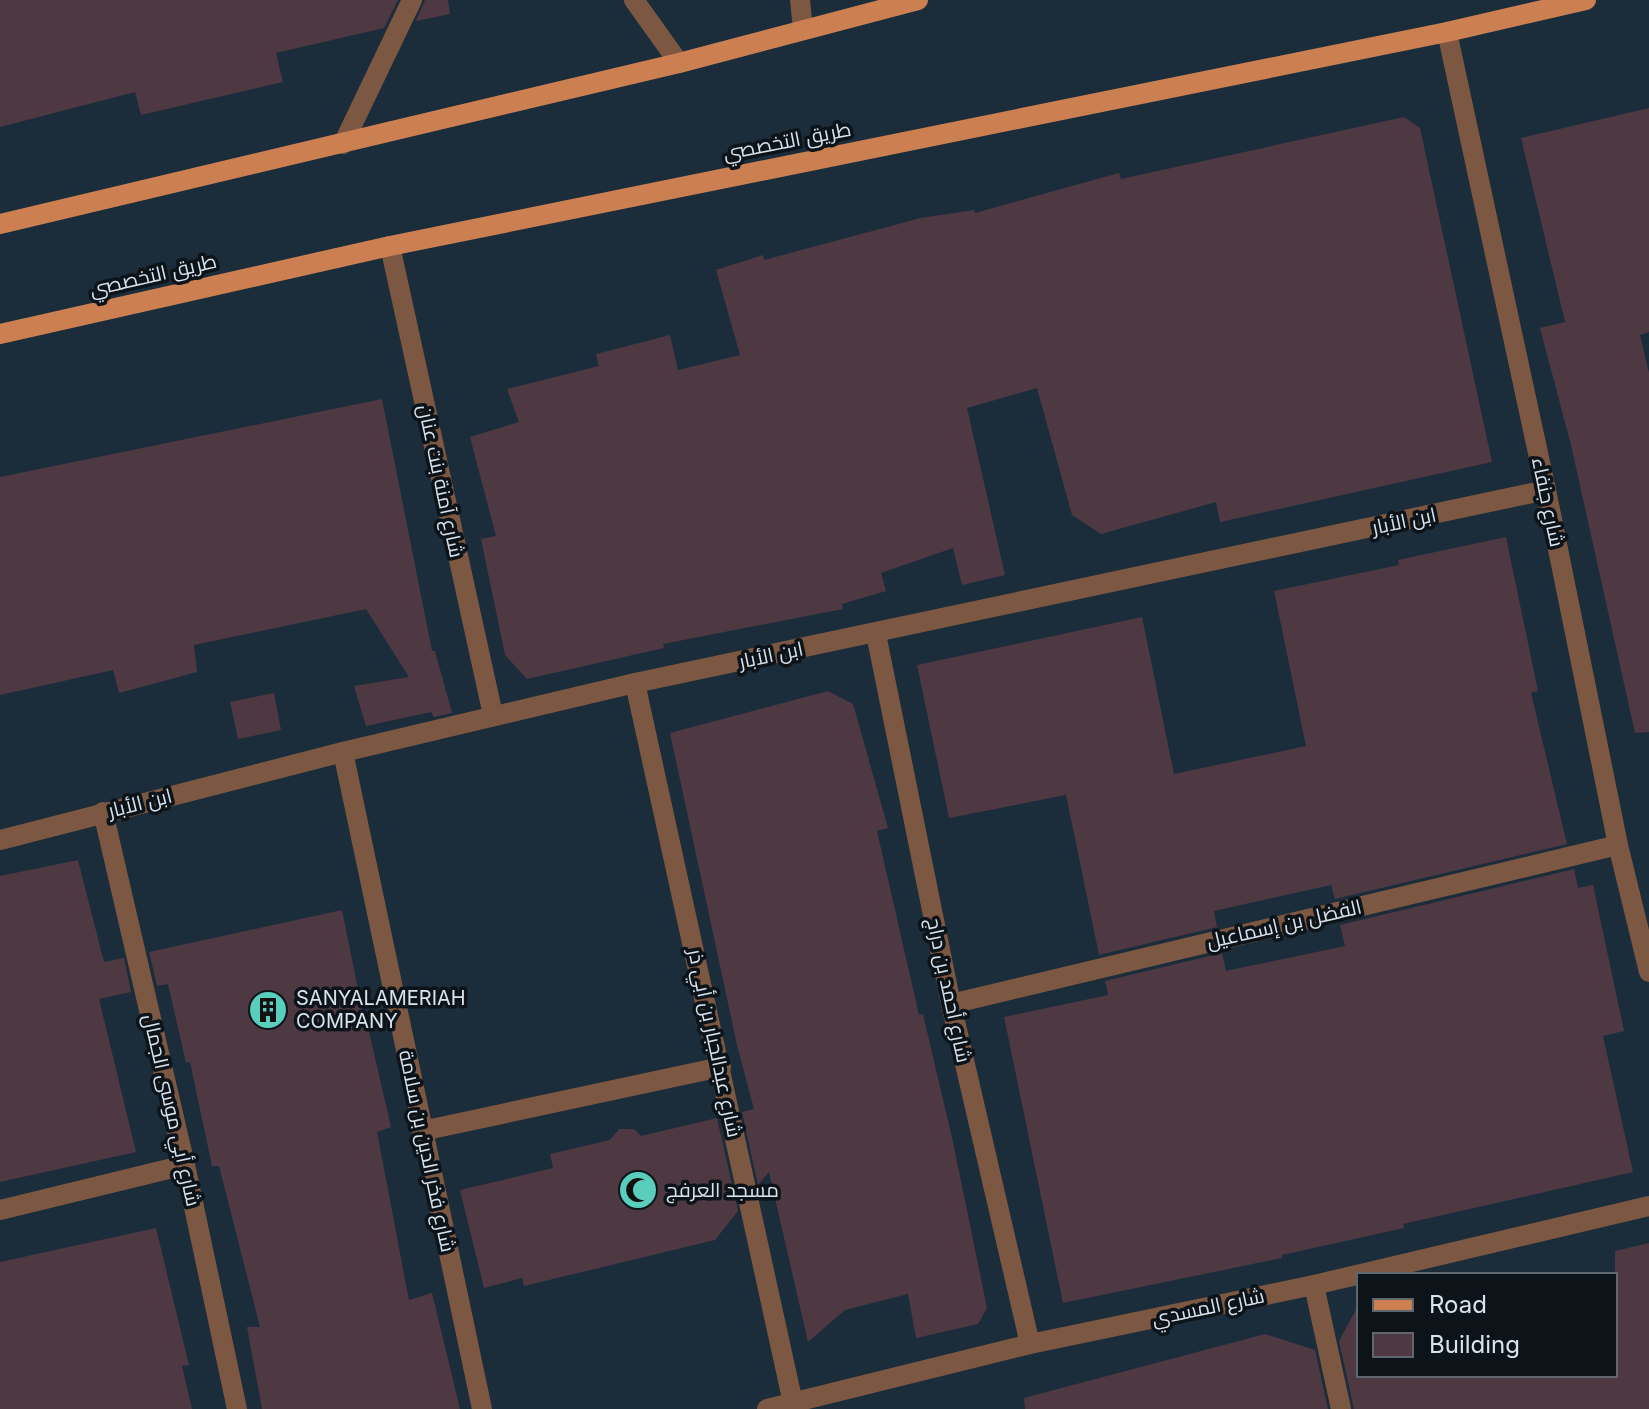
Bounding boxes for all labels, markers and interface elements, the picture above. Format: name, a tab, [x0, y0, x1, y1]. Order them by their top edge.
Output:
street label: طريق التخصصي	[721, 117, 854, 168]
street label: طريق التخصصي	[87, 249, 220, 304]
street label: شارع آمنة بنت عنان	[411, 402, 469, 560]
street label: شارع جنفاء	[1525, 455, 1569, 549]
street label: ابن الأبار	[1369, 502, 1439, 541]
street label: ابن الأبار	[736, 636, 806, 675]
street label: ابن الأبار	[105, 783, 175, 824]
street label: الفضل بن إسماعيل	[1204, 895, 1364, 954]
street label: شارع أحمد بن دراج	[920, 915, 976, 1065]
street label: شارع عبدالجبار بن أبي ذر	[679, 945, 747, 1140]
place label: SANYALAMERIAH COMPANY	[296, 986, 466, 1033]
building icon: SANYALAMERIAH COMPANY	[247, 989, 289, 1031]
street label: شارع أبي موسى الجمال	[134, 1012, 206, 1209]
street label: شارع فخر الدين بن سلامة	[392, 1048, 460, 1255]
mosque icon: مسجد العرفج	[617, 1169, 659, 1211]
place label: مسجد العرفج	[666, 1178, 779, 1204]
legend	[1357, 1273, 1617, 1377]
street label: شارع المسدي	[1149, 1283, 1267, 1335]
text: Road	[1429, 1290, 1487, 1319]
text: Building	[1429, 1330, 1520, 1359]

